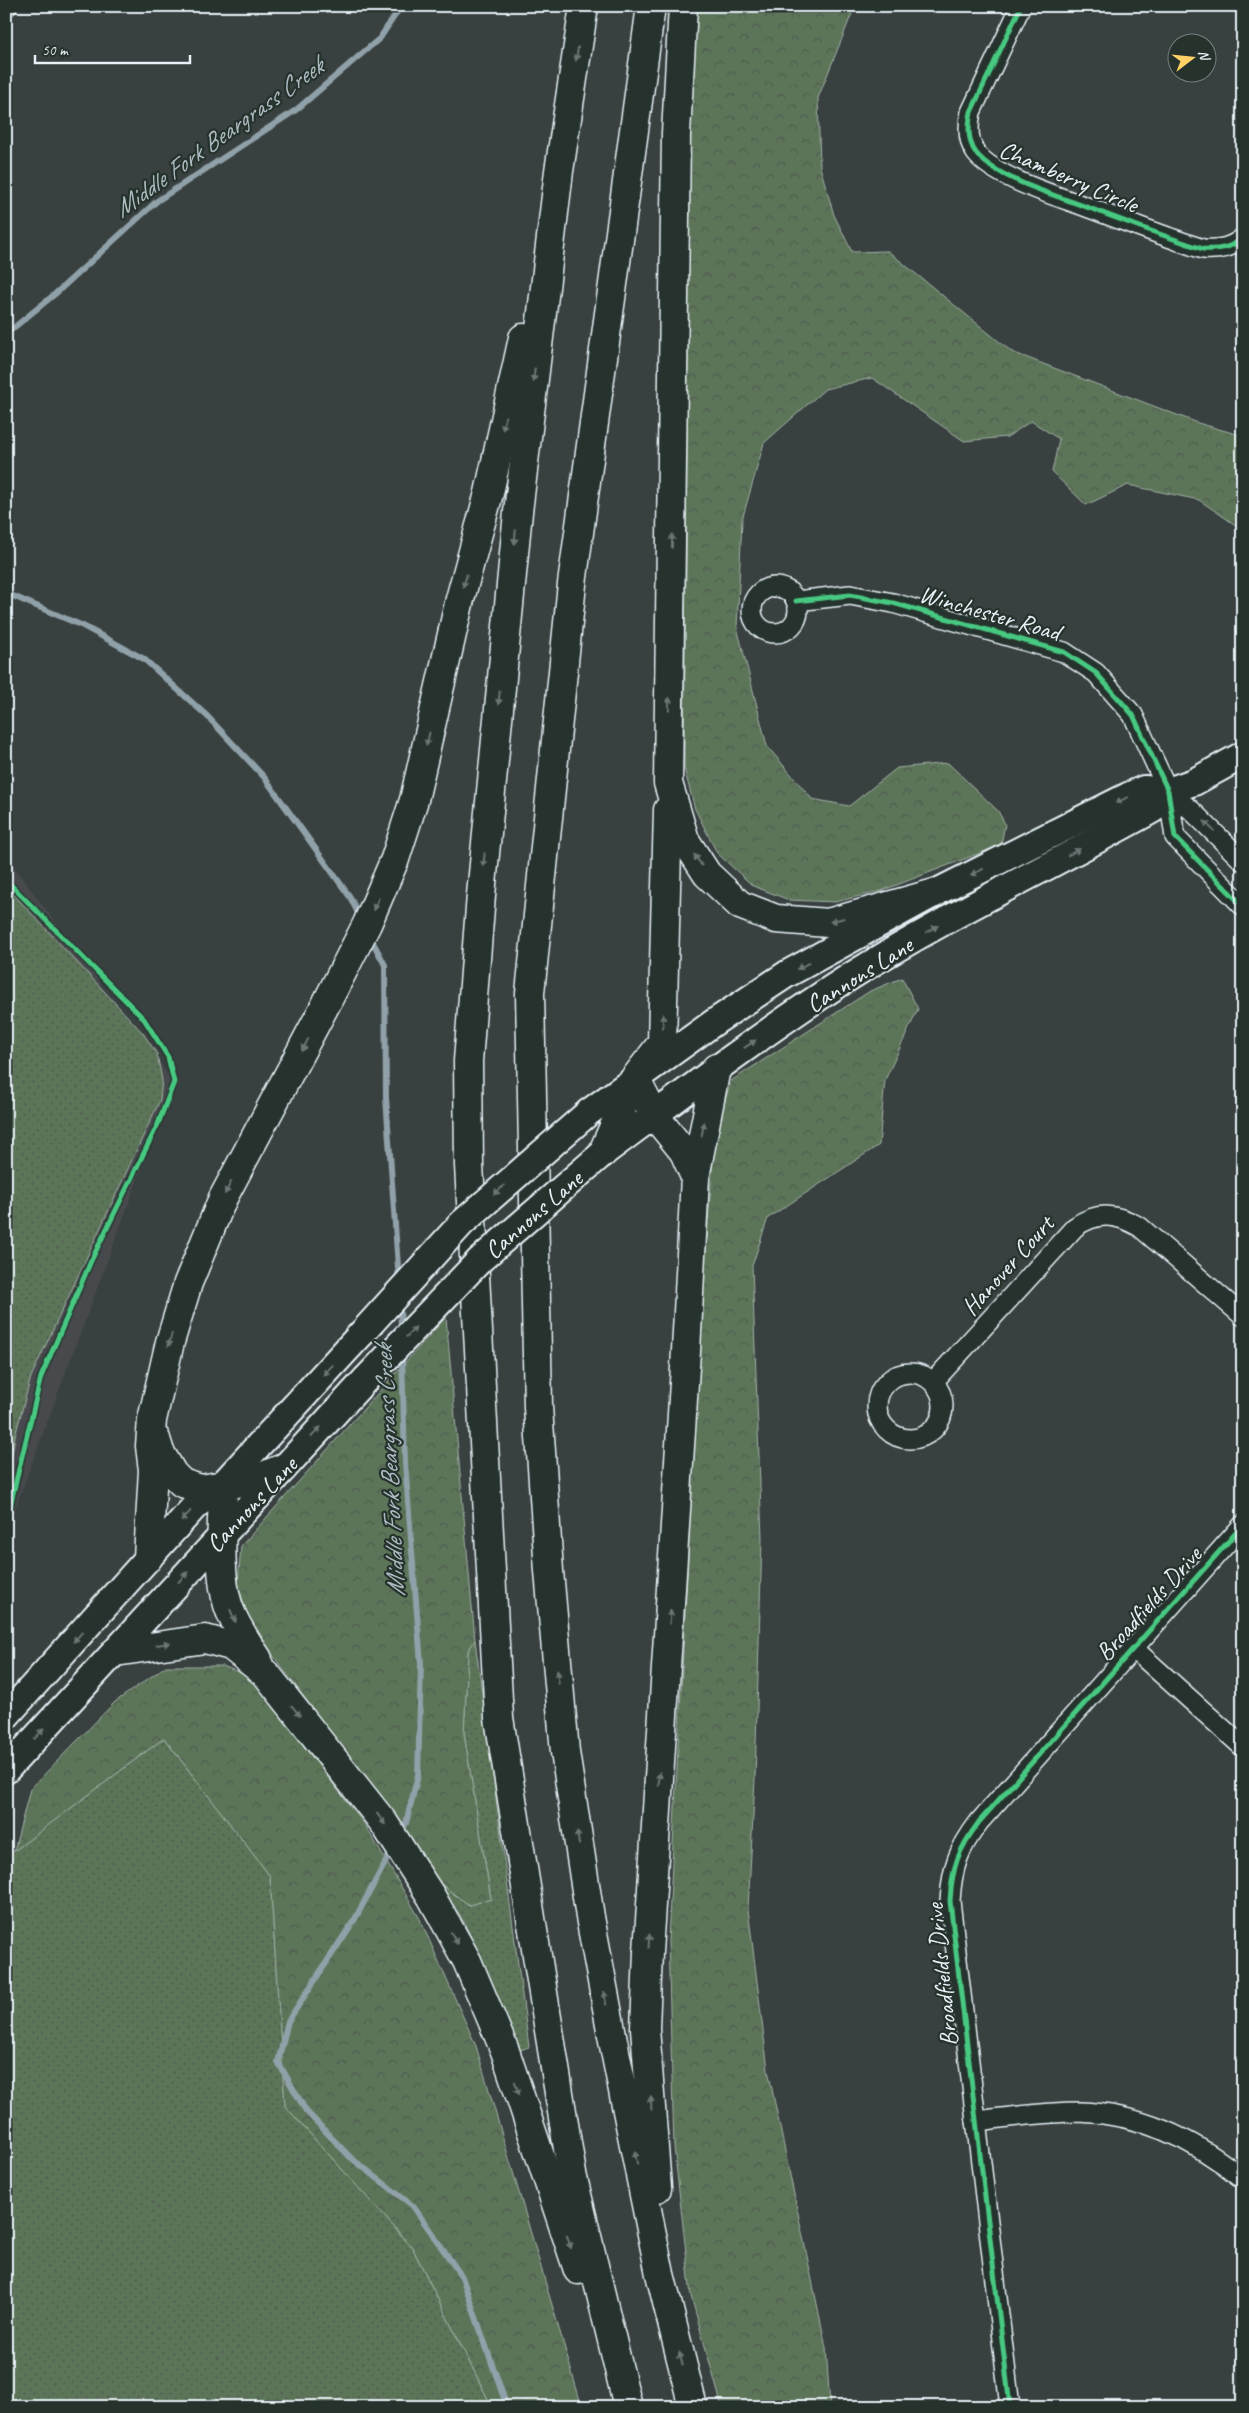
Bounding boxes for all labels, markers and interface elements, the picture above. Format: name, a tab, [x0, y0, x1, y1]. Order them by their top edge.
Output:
scale bar	[35, 32, 190, 64]
north arrow	[1166, 32, 1216, 82]
text: 50 m	[42, 41, 69, 60]
water label: Middle Fork Beargrass Creek	[107, 47, 334, 225]
one-way arrow	[573, 47, 581, 63]
text: N	[1195, 48, 1214, 63]
street label: Chamberry Circle	[994, 133, 1145, 221]
one-way arrow	[530, 368, 538, 384]
one-way arrow	[500, 416, 508, 431]
one-way arrow	[511, 529, 519, 545]
one-way arrow	[668, 533, 676, 549]
one-way arrow	[461, 573, 469, 588]
street label: Winchester Road	[916, 578, 1068, 649]
one-way arrow	[495, 691, 503, 707]
one-way arrow	[665, 695, 673, 711]
one-way arrow	[424, 732, 432, 747]
one-way arrow	[1115, 796, 1129, 804]
one-way arrow	[1203, 821, 1215, 833]
one-way arrow	[1067, 848, 1081, 856]
one-way arrow	[480, 852, 488, 868]
one-way arrow	[693, 853, 703, 866]
one-way arrow	[969, 868, 984, 877]
one-way arrow	[371, 897, 379, 911]
one-way arrow	[830, 917, 845, 925]
one-way arrow	[925, 925, 938, 934]
street label: Cannons Lane	[800, 928, 921, 1020]
one-way arrow	[796, 961, 809, 970]
one-way arrow	[659, 1013, 667, 1029]
one-way arrow	[301, 1038, 309, 1053]
one-way arrow	[743, 1039, 757, 1049]
one-way arrow	[700, 1121, 708, 1137]
street label: Cannons Lane	[478, 1162, 591, 1266]
one-way arrow	[224, 1181, 232, 1196]
one-way arrow	[493, 1184, 505, 1196]
street label: Hanover Court	[954, 1207, 1063, 1322]
one-way arrow	[405, 1326, 417, 1338]
one-way arrow	[166, 1333, 174, 1348]
water label: Middle Fork Beargrass Creek	[366, 1339, 413, 1597]
one-way arrow	[322, 1363, 334, 1375]
one-way arrow	[311, 1426, 322, 1439]
street label: Cannons Lane	[199, 1448, 306, 1560]
one-way arrow	[180, 1510, 192, 1522]
street label: Broadfields Drive	[1089, 1538, 1210, 1668]
one-way arrow	[177, 1572, 189, 1584]
one-way arrow	[666, 1608, 674, 1624]
one-way arrow	[229, 1609, 237, 1623]
one-way arrow	[72, 1631, 84, 1643]
one-way arrow	[155, 1639, 171, 1647]
one-way arrow	[554, 1669, 562, 1685]
one-way arrow	[291, 1704, 302, 1717]
one-way arrow	[33, 1729, 45, 1741]
one-way arrow	[656, 1770, 664, 1786]
one-way arrow	[376, 1812, 387, 1825]
one-way arrow	[573, 1830, 581, 1846]
street label: Broadfields Drive	[918, 1900, 965, 2048]
one-way arrow	[450, 1931, 458, 1946]
one-way arrow	[646, 1933, 654, 1949]
one-way arrow	[601, 1991, 609, 2006]
one-way arrow	[513, 2081, 521, 2096]
one-way arrow	[647, 2095, 655, 2111]
one-way arrow	[632, 2149, 640, 2165]
one-way arrow	[565, 2235, 573, 2250]
one-way arrow	[677, 2352, 685, 2367]

